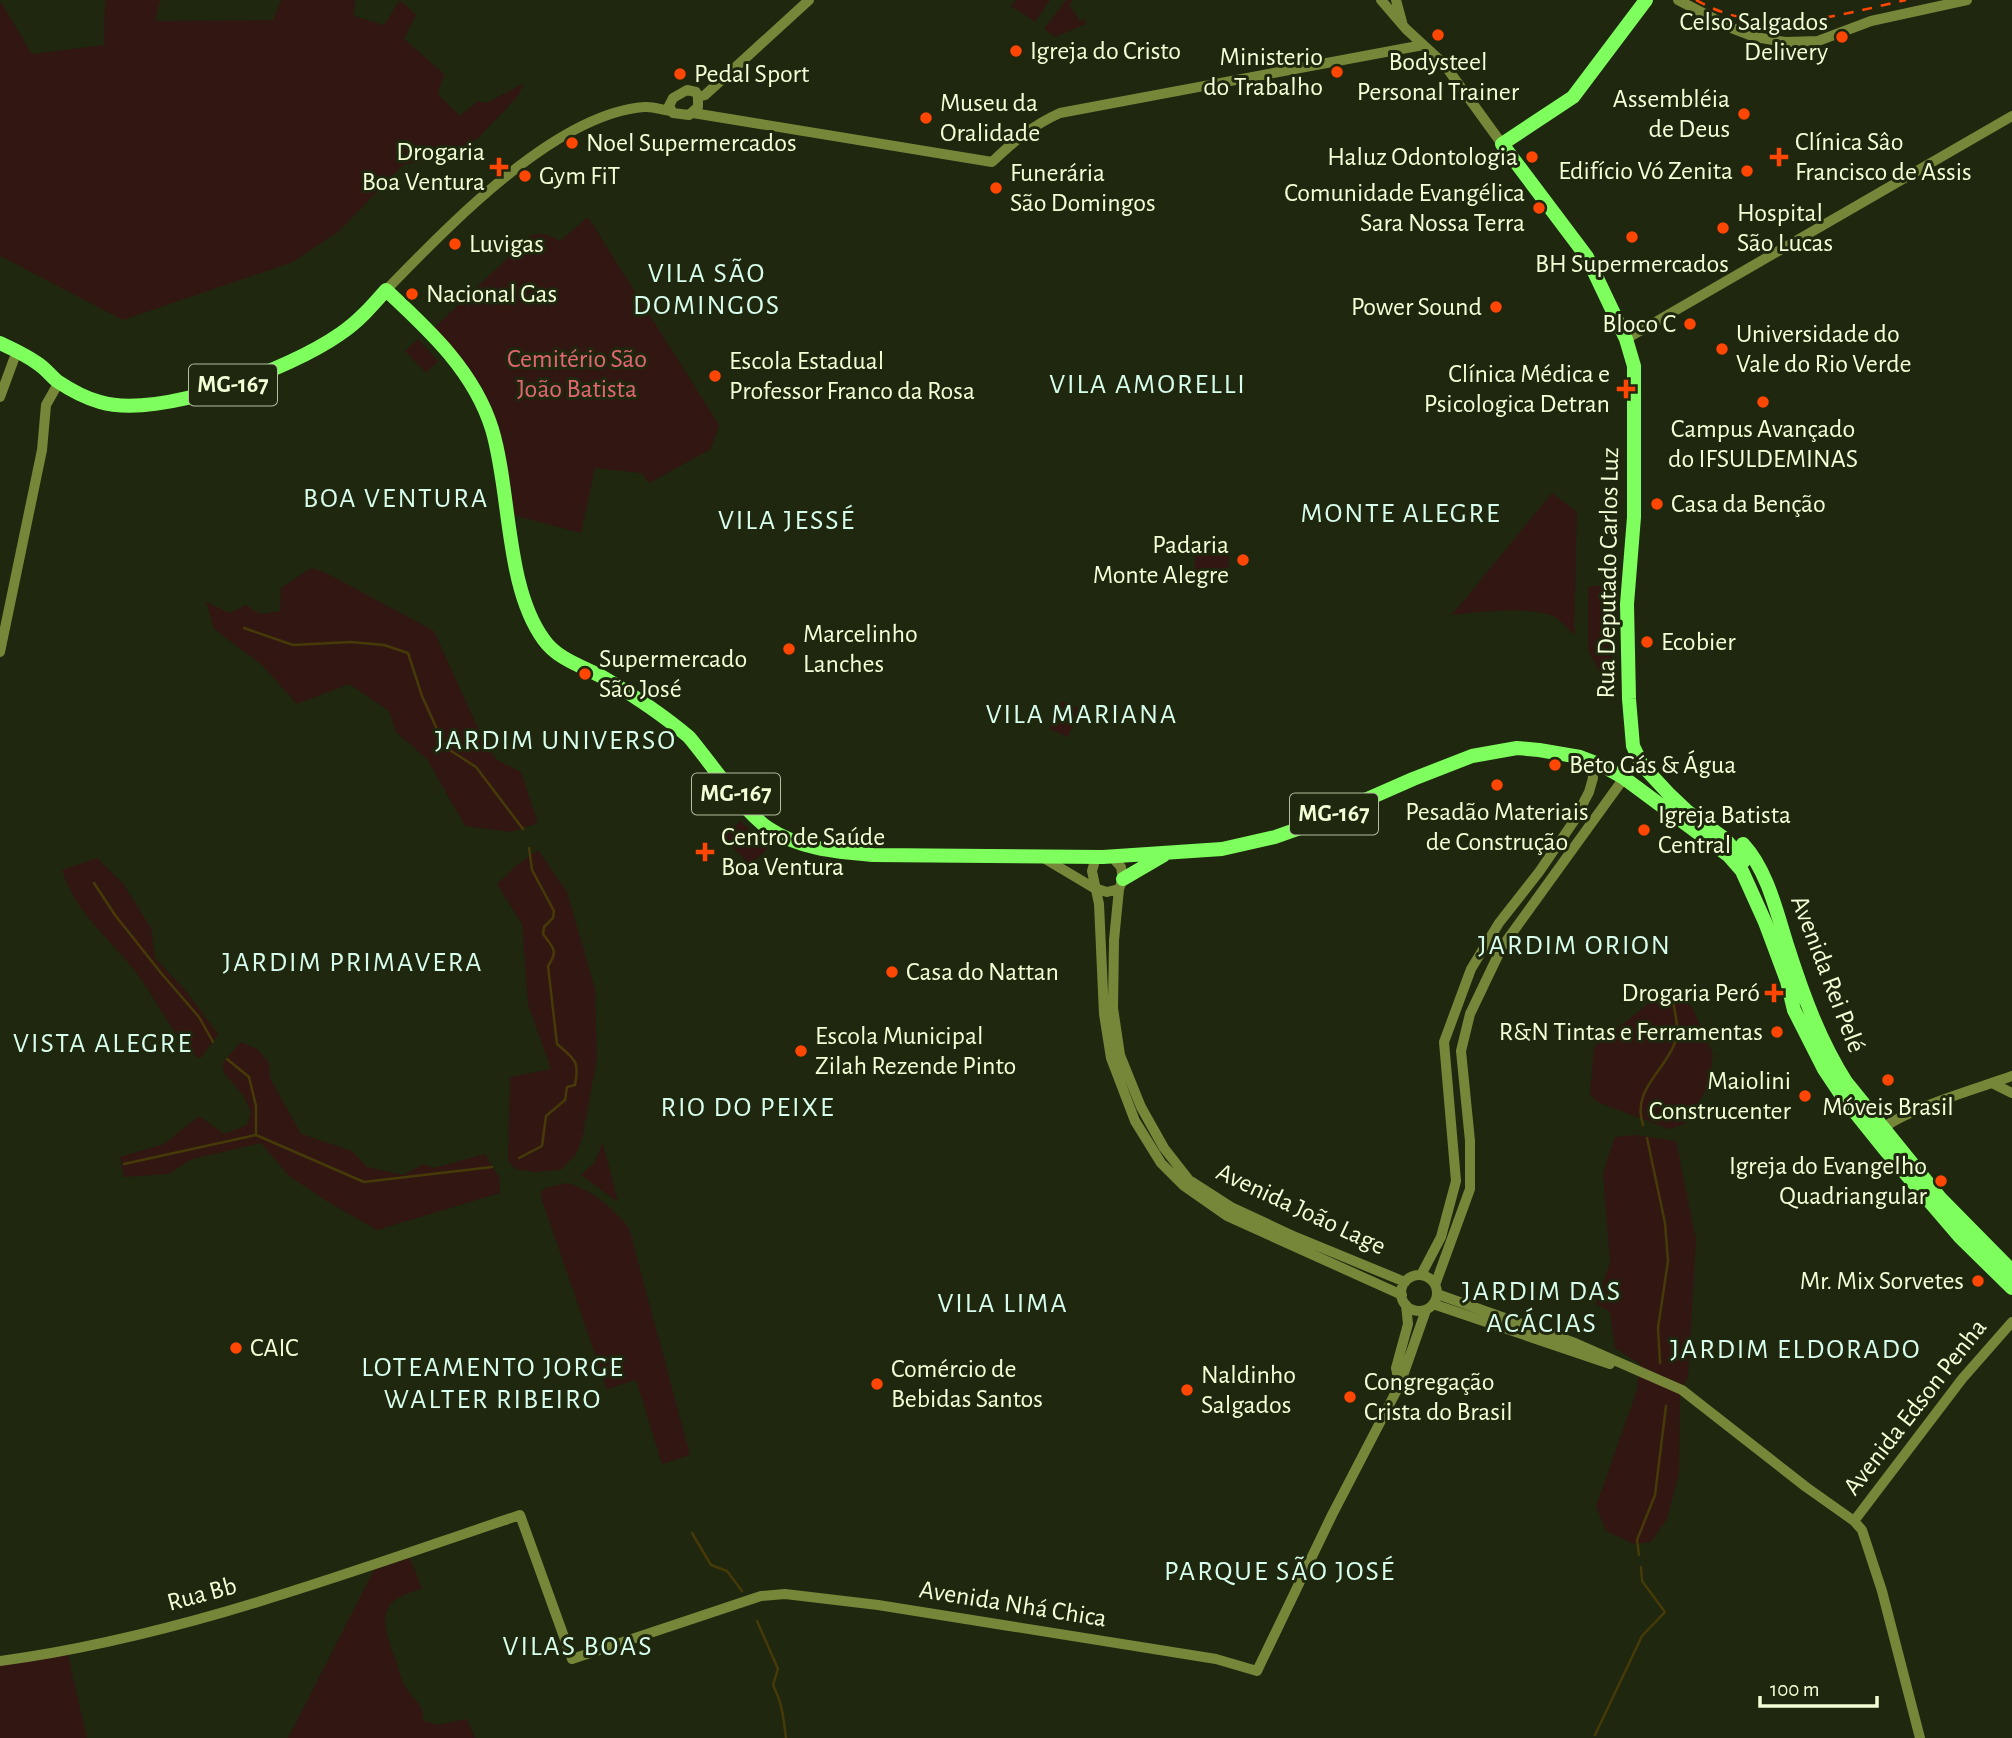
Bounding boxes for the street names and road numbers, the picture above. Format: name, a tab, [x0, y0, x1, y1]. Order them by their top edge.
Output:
road number: MG-167	[189, 364, 277, 406]
street label: Rua Deputado Carlos Luz	[1593, 447, 1623, 699]
road number: MG-167	[692, 774, 780, 814]
road number: MG-167	[1290, 794, 1378, 834]
street label: Avenida Rei Pelé	[1786, 892, 1870, 1056]
street label: Avenida João Lage	[1212, 1158, 1390, 1260]
street label: Avenida Edson Penha	[1839, 1314, 1991, 1500]
street label: Rua Bb	[164, 1572, 240, 1616]
street label: Avenida Nhá Chica	[917, 1576, 1109, 1632]

